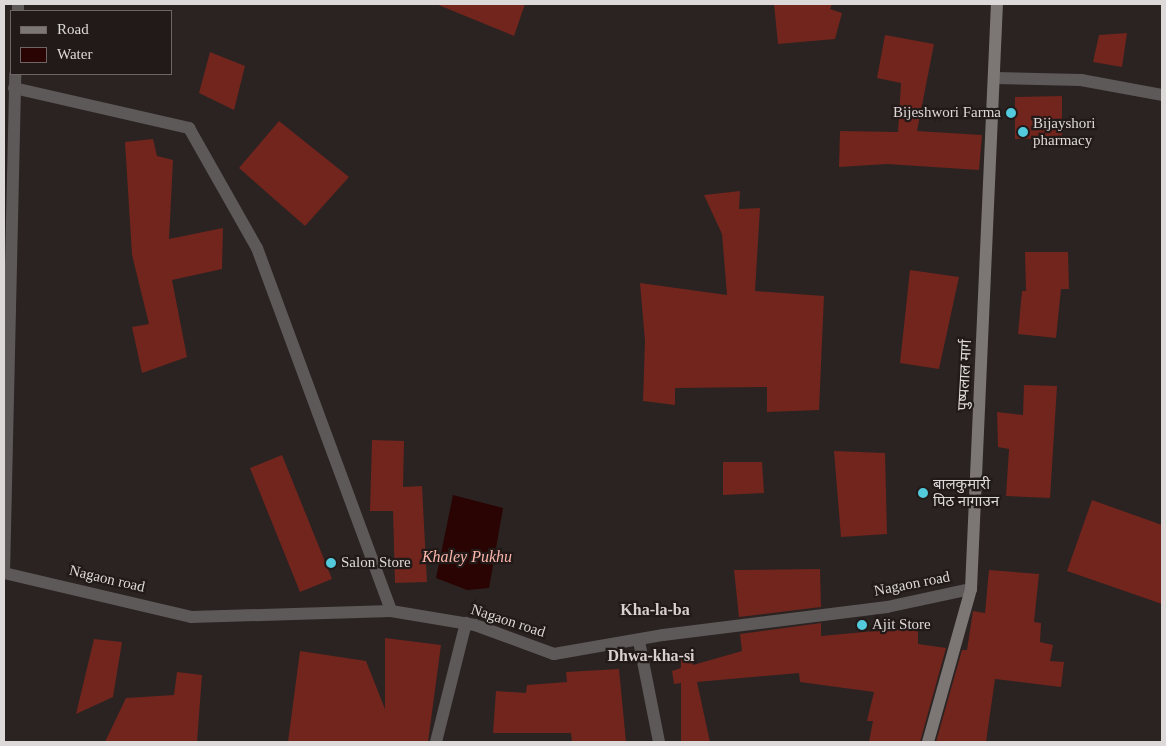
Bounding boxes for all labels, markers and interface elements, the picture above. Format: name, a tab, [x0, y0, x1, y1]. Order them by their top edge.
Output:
legend	[10, 10, 172, 75]
text: Road	[57, 21, 89, 37]
text: Water	[57, 46, 92, 62]
place label: Bijeshwori Farma	[893, 104, 1001, 122]
marker: Bijeshwori Farma	[1005, 107, 1017, 119]
place label: Bijayshori pharmacy	[1033, 114, 1095, 149]
marker: Bijayshori pharmacy	[1017, 126, 1029, 138]
street label: पुष्पलाल मार्ग	[954, 339, 976, 411]
place label: बालकुमारी पिठ नागाउन	[933, 475, 999, 510]
marker: बालकुमारी पिठ नागाउन	[917, 487, 929, 499]
water label: Khaley Pukhu	[422, 547, 512, 567]
place label: Salon Store	[341, 554, 411, 572]
marker: Salon Store	[325, 557, 337, 569]
street label: Nagaon road	[67, 562, 147, 596]
street label: Nagaon road	[872, 568, 952, 600]
district label: Kha-la-ba	[620, 600, 690, 620]
street label: Nagaon road	[469, 601, 547, 641]
place label: Ajit Store	[872, 616, 931, 634]
marker: Ajit Store	[856, 619, 868, 631]
district label: Dhwa-kha-si	[607, 646, 695, 666]

